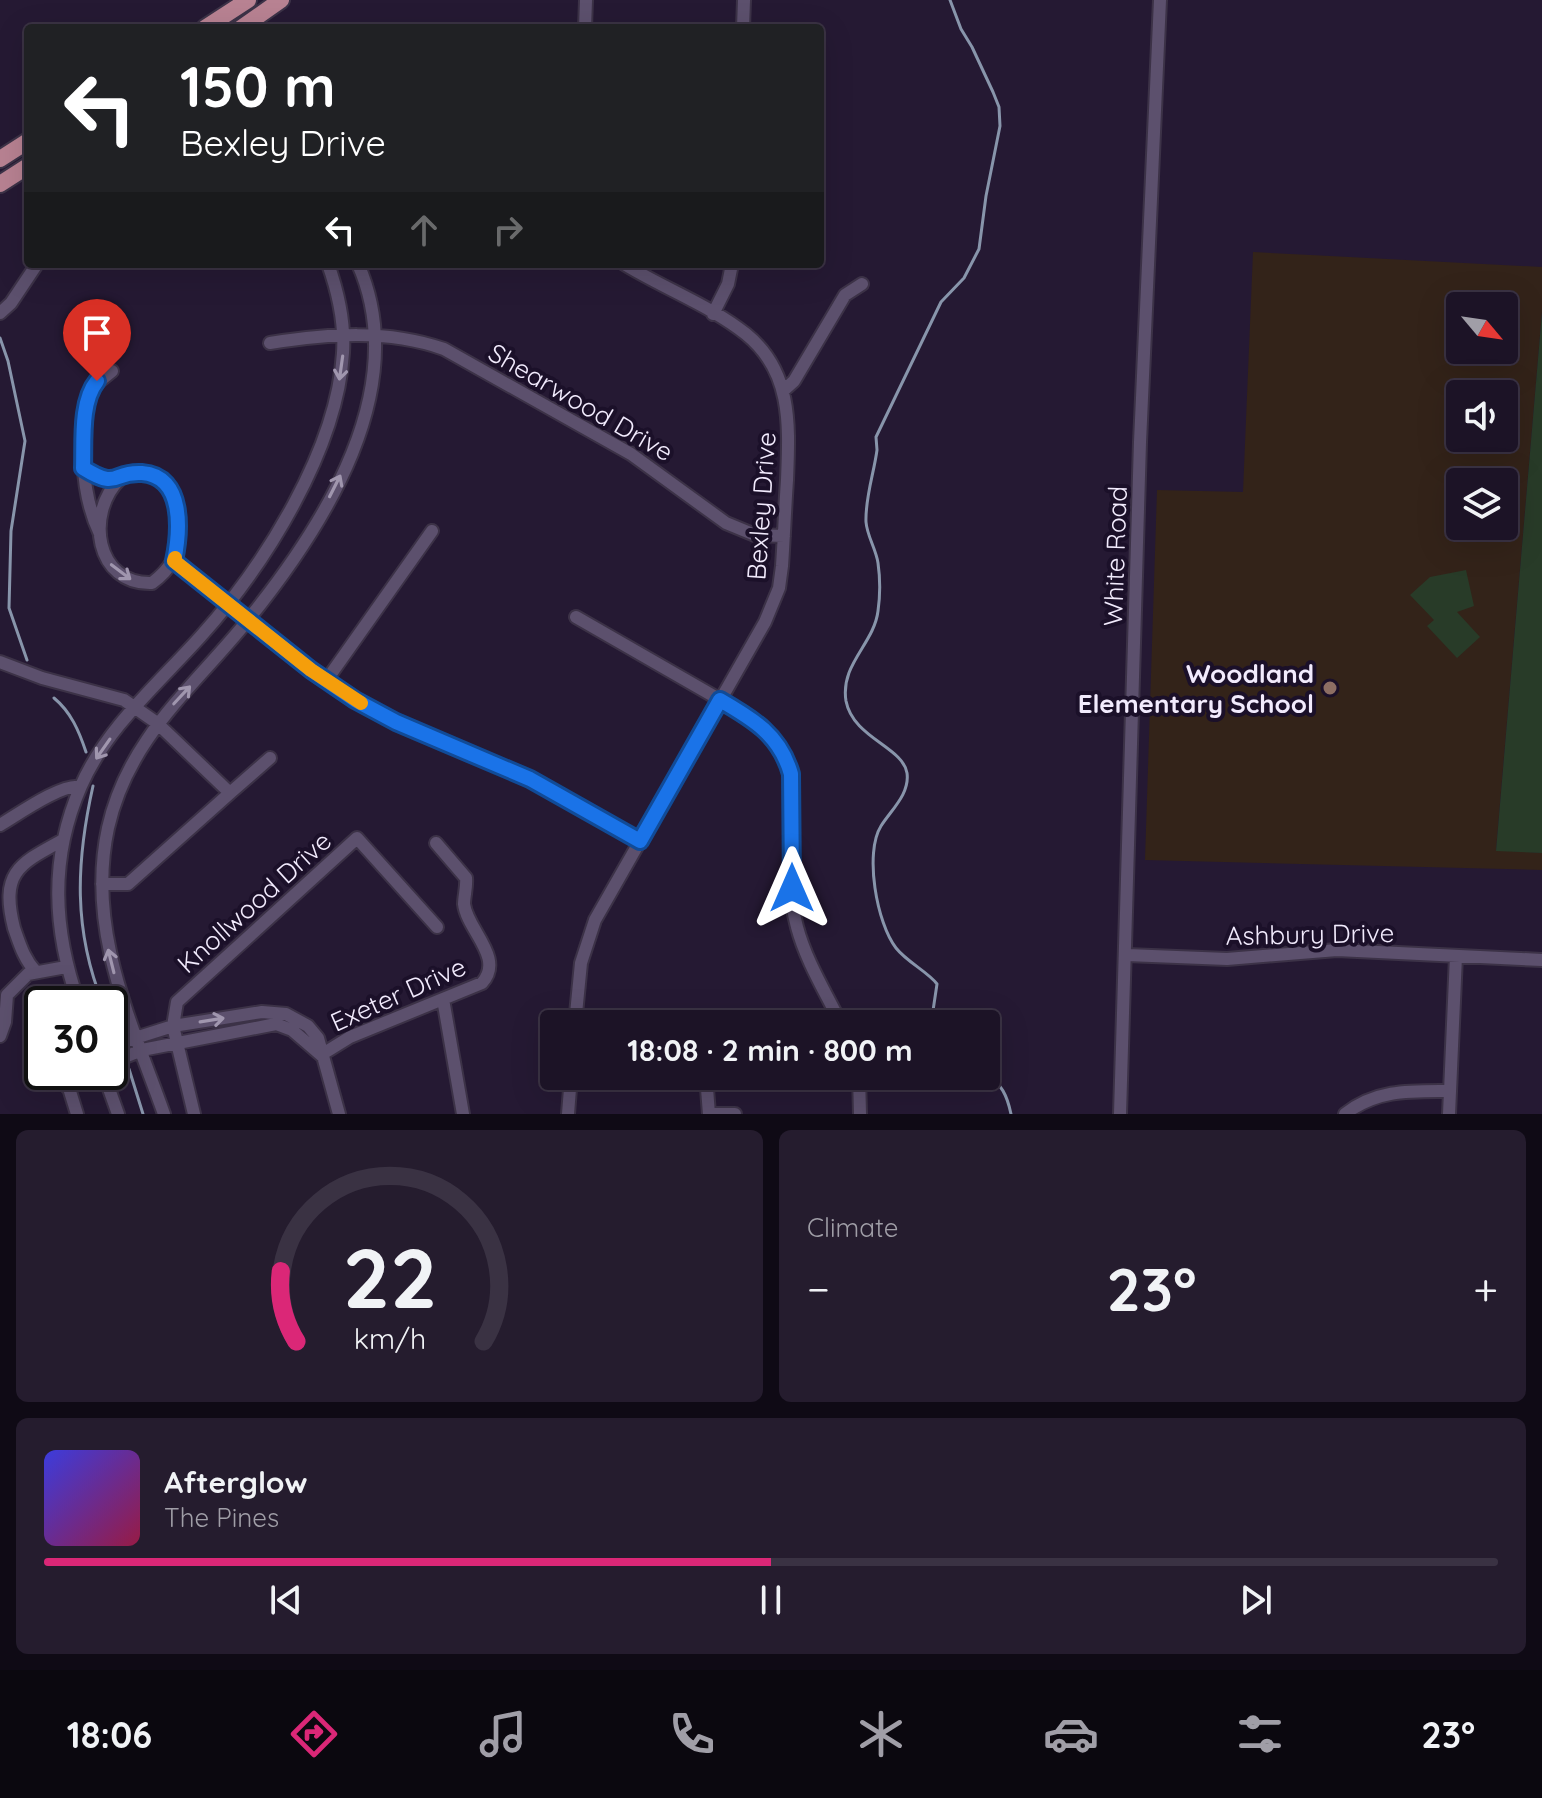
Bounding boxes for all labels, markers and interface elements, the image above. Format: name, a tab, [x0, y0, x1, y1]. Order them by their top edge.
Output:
text: 150 m	[180, 51, 336, 121]
icon: left	[48, 56, 152, 160]
text: Bexley Drive	[180, 120, 386, 165]
icon: left	[318, 208, 362, 252]
icon: ahead	[402, 208, 446, 252]
icon: right	[486, 208, 530, 252]
north arrow	[1446, 292, 1518, 364]
map controls	[1446, 292, 1518, 540]
pin	[63, 299, 131, 381]
icon: arrive	[75, 311, 119, 355]
street label: Shearwood Drive	[483, 336, 679, 468]
one-way arrow	[333, 355, 348, 380]
button: sound	[1446, 380, 1518, 452]
street label: Bexley Drive	[739, 431, 783, 581]
button: layers	[1446, 468, 1518, 540]
one-way arrow	[328, 475, 343, 499]
street label: White Road	[1096, 485, 1134, 627]
one-way arrow	[110, 564, 131, 581]
place label: Woodland Elementary School	[1078, 657, 1314, 720]
marker: Woodland Elementary School	[1321, 679, 1339, 697]
one-way arrow	[172, 685, 191, 705]
one-way arrow	[95, 737, 111, 759]
street label: Knollwood Drive	[170, 824, 338, 980]
position arrow	[750, 846, 834, 930]
street label: Ashbury Drive	[1225, 916, 1395, 952]
one-way arrow	[103, 948, 118, 974]
street label: Exeter Drive	[325, 949, 471, 1039]
speed limit sign: 30	[24, 986, 128, 1090]
one-way arrow	[199, 1012, 224, 1027]
text: 18:08 · 2 min · 800 m	[627, 1031, 913, 1069]
text: Climate	[807, 1211, 898, 1244]
text: 22	[342, 1225, 437, 1329]
text: 23°	[1107, 1251, 1197, 1326]
text: −	[807, 1261, 830, 1316]
text: +	[1473, 1261, 1498, 1316]
text: km/h	[353, 1320, 426, 1356]
text: Afterglow	[164, 1463, 307, 1501]
text: The Pines	[164, 1501, 279, 1534]
icon: previous	[264, 1578, 308, 1622]
icon: pause	[749, 1578, 793, 1622]
icon: next	[1234, 1578, 1278, 1622]
icon: directions	[286, 1706, 342, 1762]
icon: music	[475, 1706, 531, 1762]
icon: phone	[664, 1706, 720, 1762]
icon: climate	[853, 1706, 909, 1762]
icon: car	[1043, 1706, 1099, 1762]
icon: filters	[1232, 1706, 1288, 1762]
text: 18:06	[67, 1712, 152, 1757]
text: 23°	[1421, 1712, 1475, 1757]

